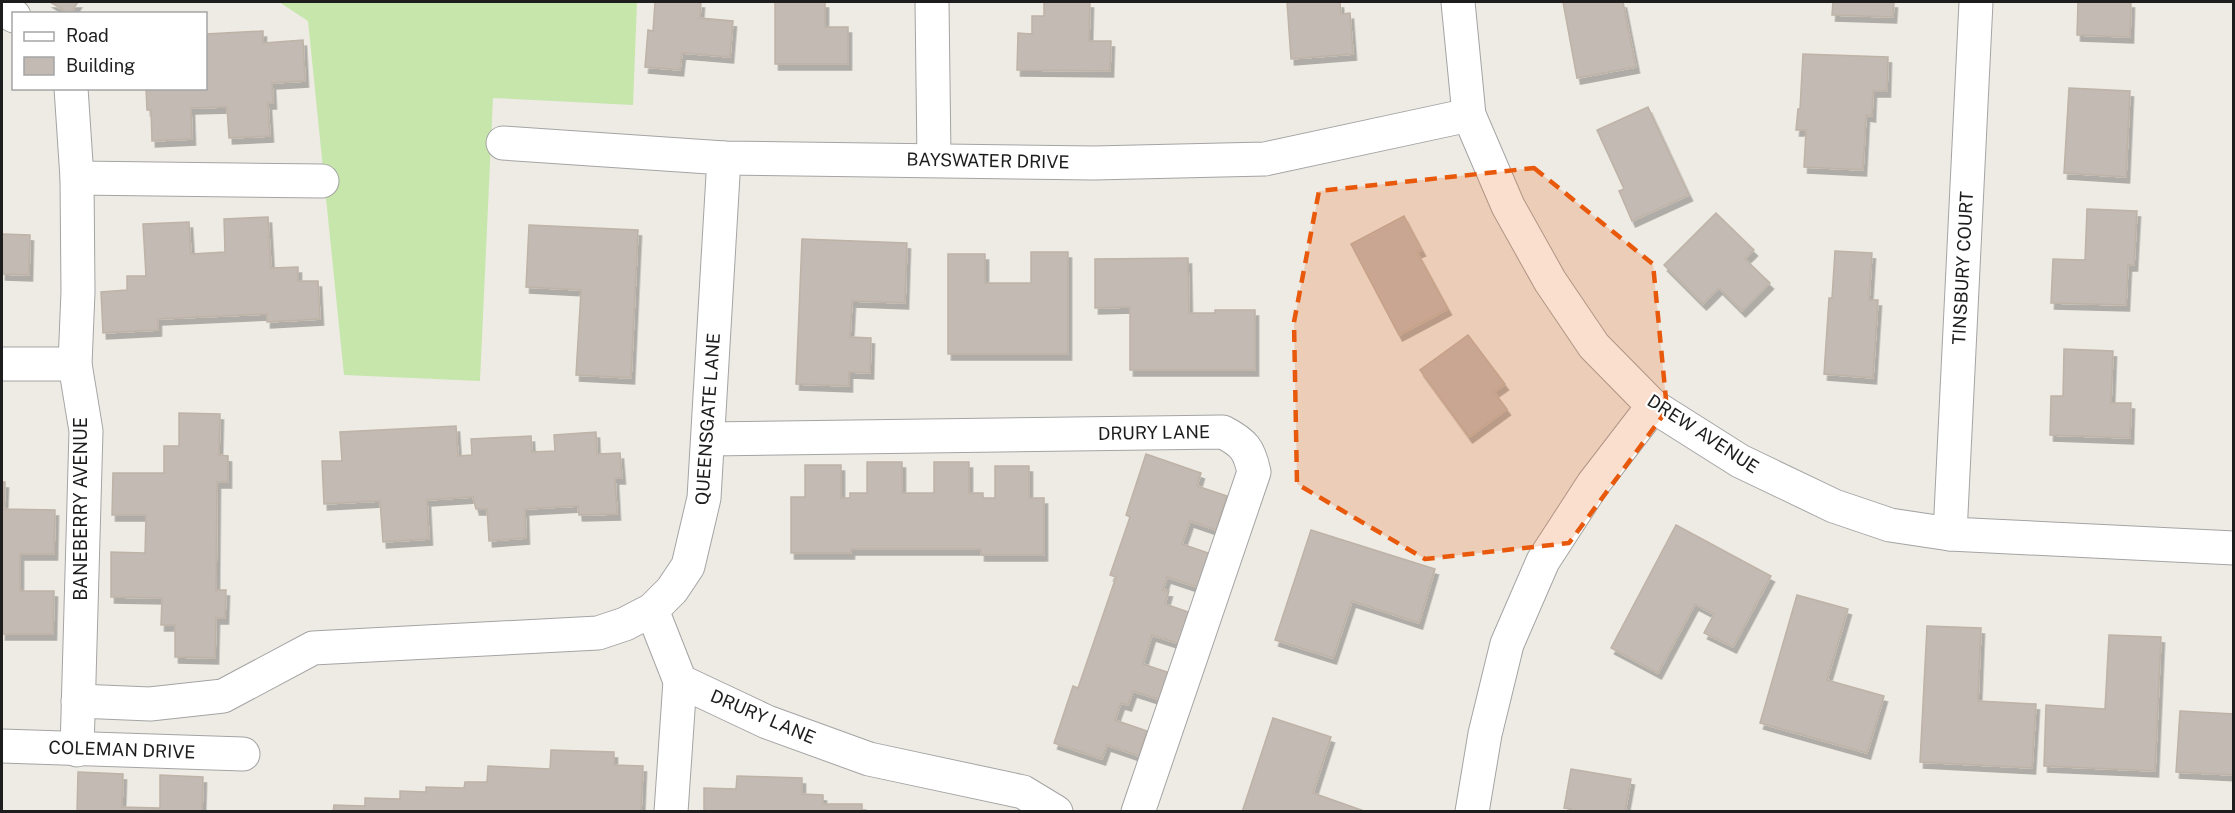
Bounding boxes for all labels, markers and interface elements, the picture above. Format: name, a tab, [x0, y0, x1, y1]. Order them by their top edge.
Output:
legend	[12, 12, 207, 90]
text: Road	[66, 25, 109, 46]
text: Building	[66, 55, 135, 76]
street label: BAYSWATER DRIVE	[906, 149, 1070, 172]
street label: TINSBURY COURT	[1948, 190, 1977, 345]
street label: QUEENSGATE LANE	[691, 332, 724, 506]
street label: DREW AVENUE	[1644, 390, 1763, 477]
street label: BANEBERRY AVENUE	[70, 417, 91, 601]
street label: DRURY LANE	[1098, 421, 1210, 444]
street label: DRURY LANE	[707, 685, 819, 748]
street label: COLEMAN DRIVE	[48, 736, 196, 763]

